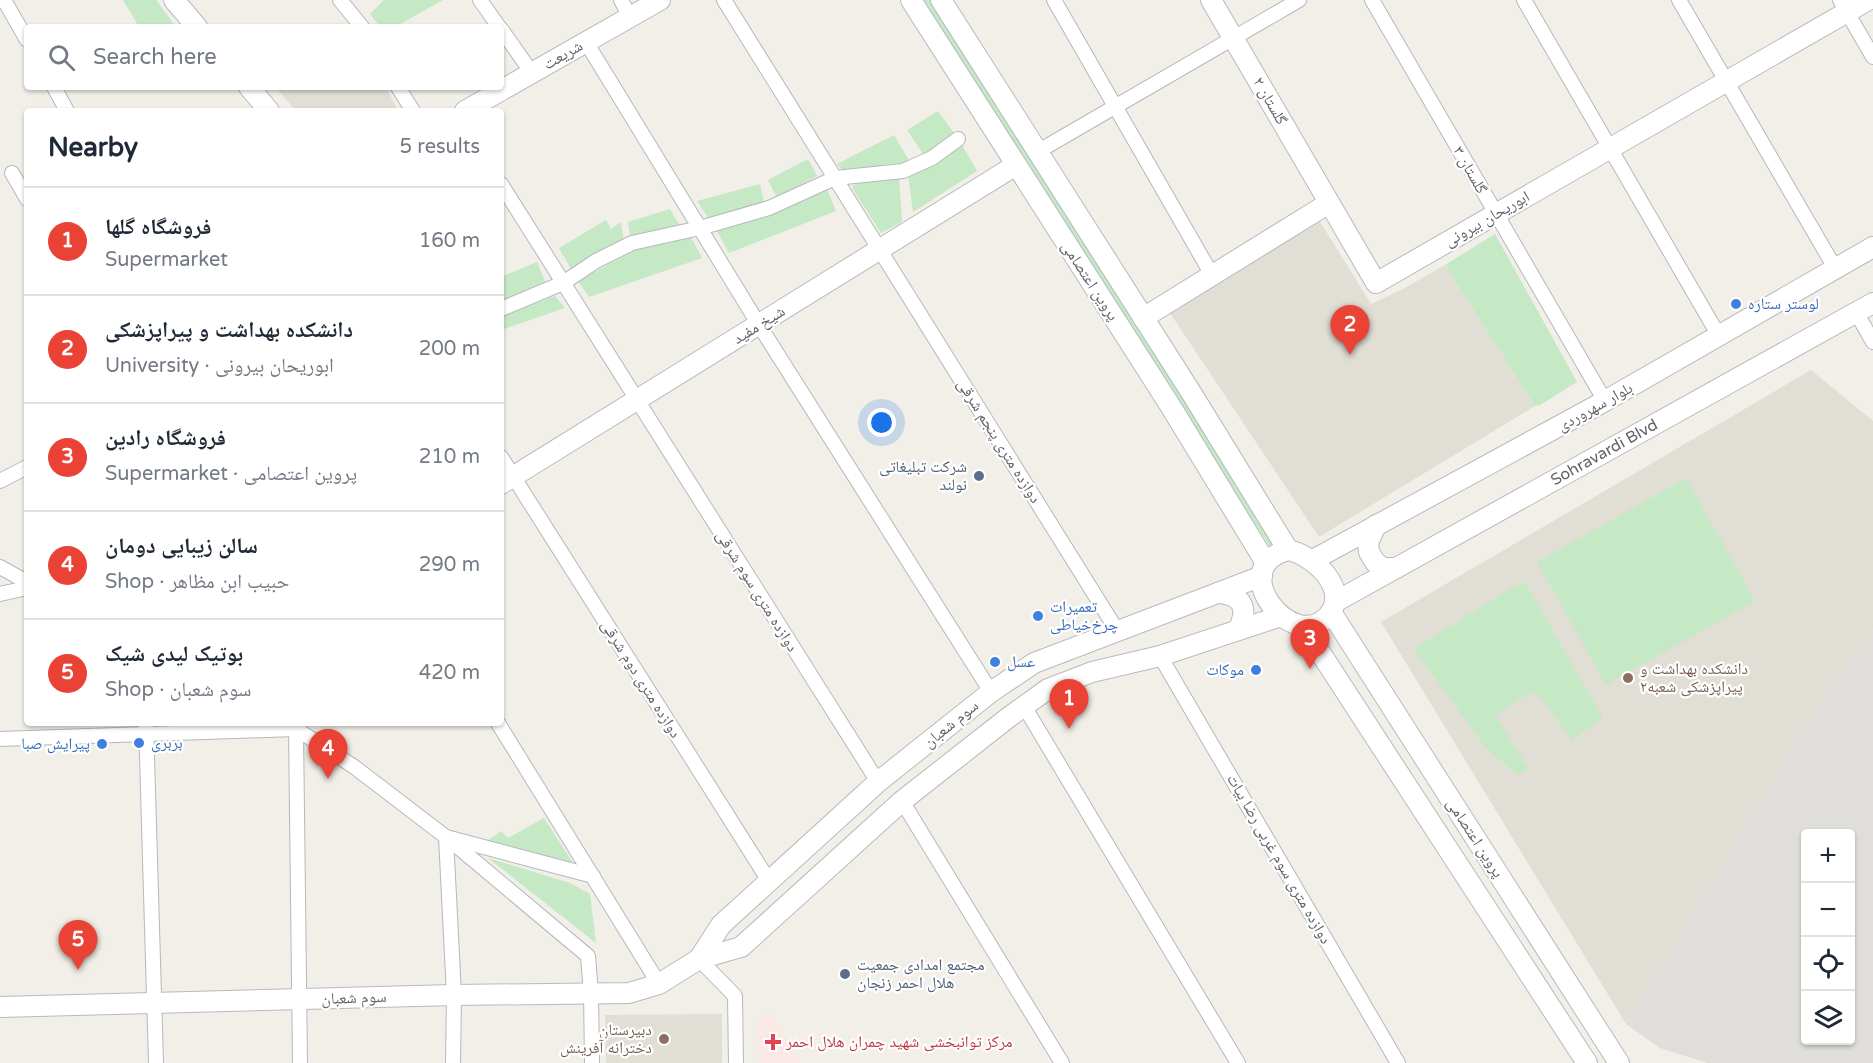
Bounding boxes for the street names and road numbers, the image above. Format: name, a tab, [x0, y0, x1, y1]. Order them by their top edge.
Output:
street label: شریعت	[540, 36, 586, 74]
street label: گلستان ۲	[1248, 74, 1292, 129]
street label: گلستان ۳	[1448, 143, 1492, 198]
street label: ابوریحان بیرونی	[1441, 187, 1533, 251]
street label: پروین اعتصامی	[1057, 237, 1123, 325]
street label: شیخ مفید	[729, 301, 789, 349]
street label: دوازده متری پنجم شرقی	[953, 375, 1045, 507]
street label: بلوار سهروردی	[1554, 378, 1636, 436]
street label: Sohravardi Blvd	[1547, 415, 1661, 490]
street label: دوازده متری سوم شرقی	[712, 526, 802, 656]
street label: دوازده متری دوم شرقی	[597, 616, 685, 742]
street label: سوم شعبان	[919, 696, 983, 752]
street label: دوازده متری سوم غربی رضا بیات	[1222, 771, 1336, 947]
street label: پروین اعتصامی	[1442, 794, 1508, 882]
street label: سوم شعبان	[321, 987, 387, 1009]

